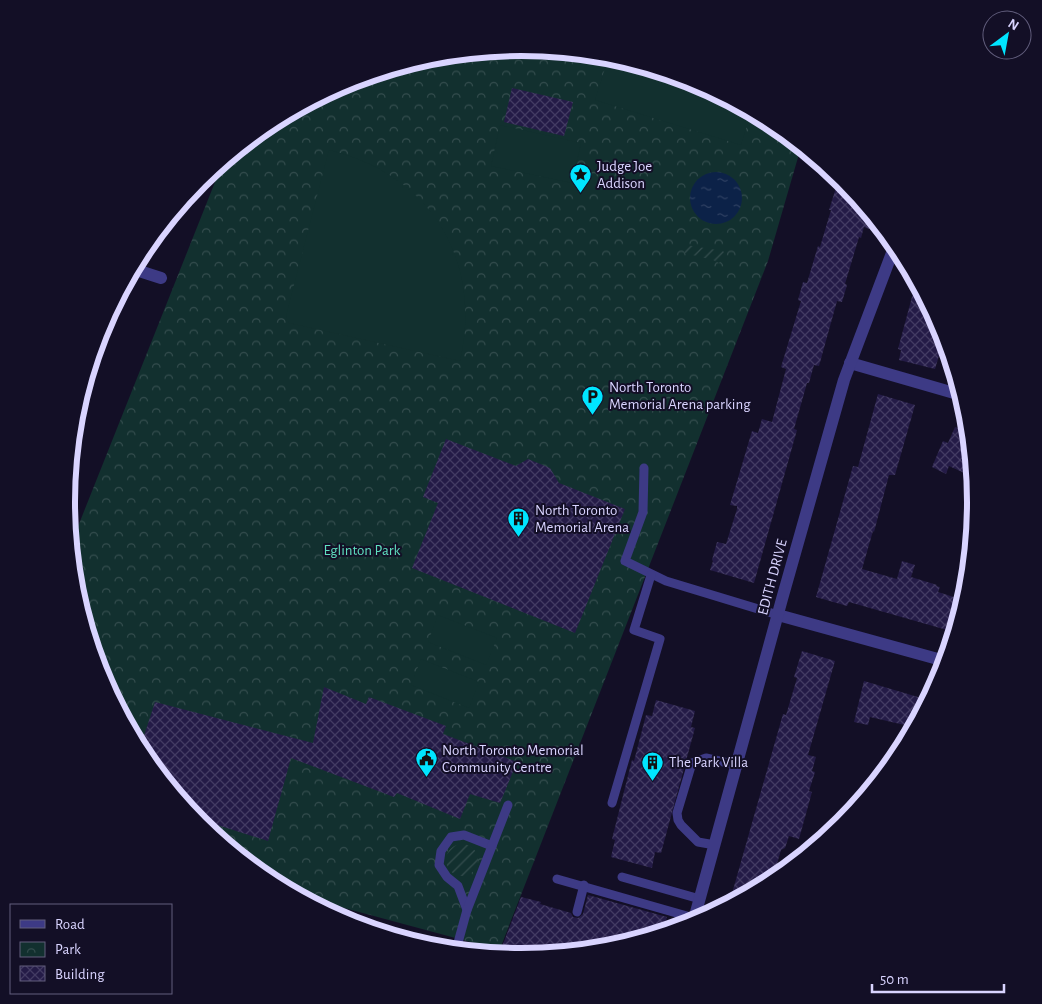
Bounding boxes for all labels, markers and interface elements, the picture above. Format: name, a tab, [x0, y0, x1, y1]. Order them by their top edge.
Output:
north arrow	[982, 10, 1032, 60]
text: N	[1006, 16, 1021, 33]
place label: Judge Joe Addison	[597, 159, 652, 191]
place icon: Judge Joe Addison	[569, 163, 593, 194]
place label: North Toronto Memorial Arena parking	[609, 380, 751, 412]
parking icon: North Toronto Memorial Arena parking	[581, 384, 605, 415]
place label: North Toronto Memorial Arena	[535, 503, 629, 535]
building icon: North Toronto Memorial Arena	[507, 507, 531, 538]
street label: EDITH DRIVE	[755, 537, 790, 617]
park label: Eglinton Park	[324, 543, 401, 558]
place label: North Toronto Memorial Community Centre	[442, 743, 584, 775]
public building icon: North Toronto Memorial Community Centre	[414, 747, 438, 778]
building icon: The Park Villa	[641, 750, 665, 781]
place label: The Park Villa	[669, 755, 748, 770]
legend	[10, 904, 172, 994]
text: Road	[55, 917, 85, 932]
text: Park	[55, 942, 81, 957]
scale bar	[872, 962, 1004, 994]
text: Building	[55, 967, 105, 982]
text: 50 m	[880, 972, 909, 987]

